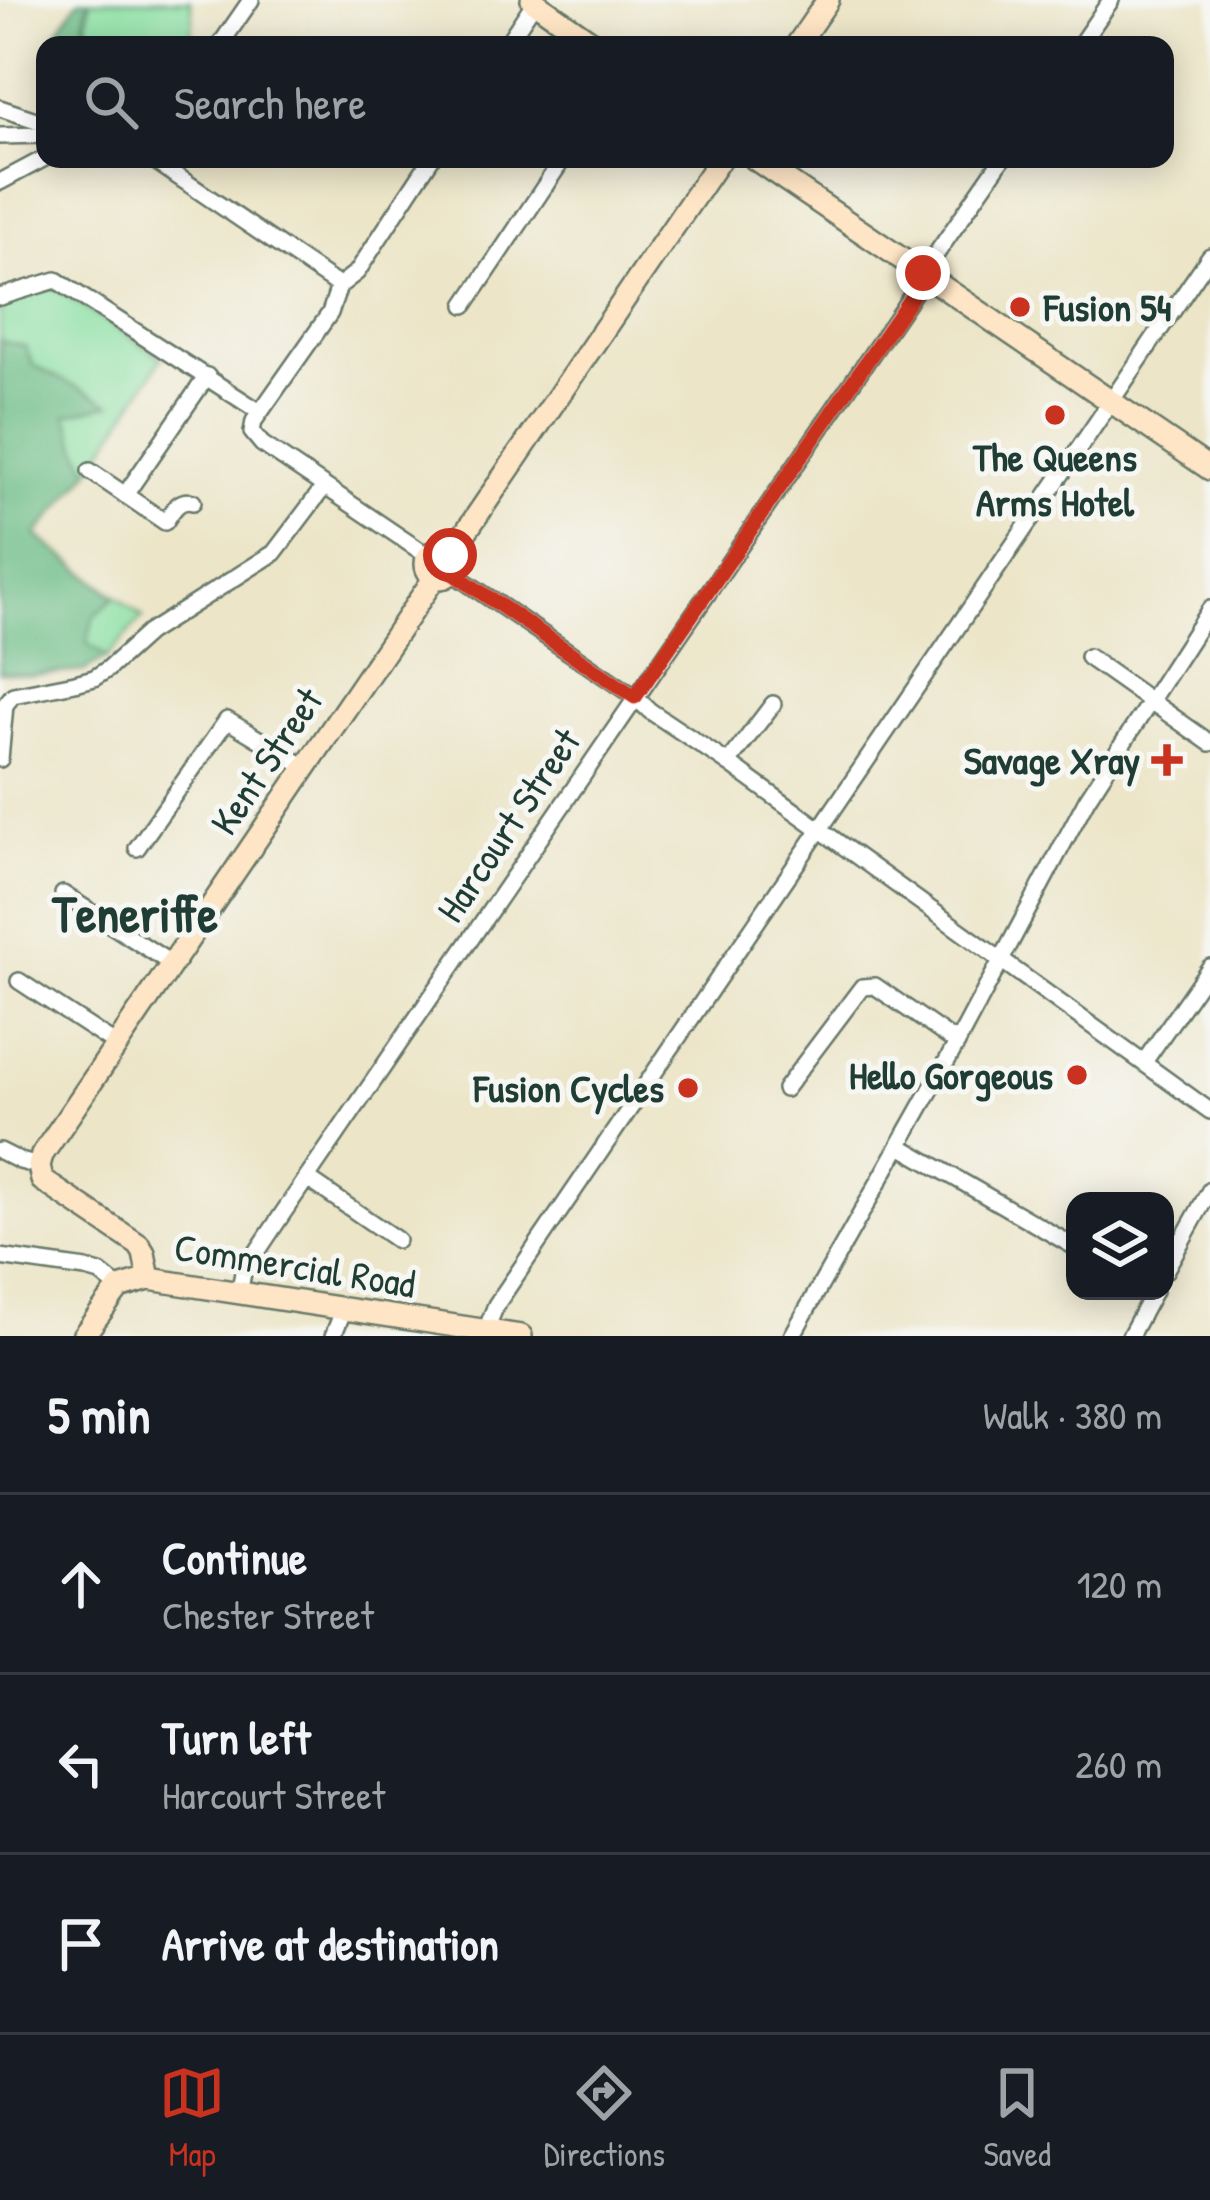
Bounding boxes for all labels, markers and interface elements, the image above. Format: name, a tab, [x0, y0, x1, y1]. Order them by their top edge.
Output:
search box	[36, 36, 1174, 168]
icon: search	[78, 69, 144, 135]
text: Search here	[174, 72, 366, 133]
route end	[896, 246, 950, 300]
place label: Fusion 54	[1043, 280, 1171, 333]
marker: Fusion 54	[1007, 294, 1033, 320]
marker: The Queens Arms Hotel	[1042, 402, 1068, 428]
place label: The Queens Arms Hotel	[972, 430, 1137, 528]
route start	[423, 528, 477, 582]
street label: Kent Street	[197, 676, 334, 845]
street label: Harcourt Street	[423, 717, 592, 932]
place label: Savage Xray	[964, 733, 1140, 787]
marker: Savage Xray	[1151, 744, 1183, 776]
district label: Teneriffe	[51, 879, 219, 948]
place label: Hello Gorgeous	[849, 1048, 1053, 1102]
place label: Fusion Cycles	[473, 1061, 664, 1115]
marker: Hello Gorgeous	[1064, 1062, 1090, 1088]
marker: Fusion Cycles	[675, 1075, 701, 1101]
map controls	[1066, 1192, 1174, 1300]
button: layers	[1066, 1192, 1174, 1300]
street label: Commercial Road	[171, 1219, 419, 1310]
text: 5 min	[48, 1380, 150, 1449]
text: Walk · 380 m	[983, 1388, 1162, 1441]
text: Continue	[162, 1527, 307, 1588]
icon: ahead	[48, 1551, 114, 1617]
text: 120 m	[1077, 1557, 1162, 1610]
text: Chester Street	[162, 1588, 374, 1641]
text: Turn left	[162, 1707, 311, 1768]
icon: left	[48, 1731, 114, 1797]
text: 260 m	[1075, 1737, 1162, 1790]
text: Harcourt Street	[162, 1768, 385, 1821]
icon: arrive	[48, 1911, 114, 1977]
text: Arrive at destination	[162, 1913, 499, 1974]
tab: Map	[159, 2060, 225, 2176]
tab: Directions	[544, 2060, 665, 2176]
tab: Saved	[983, 2060, 1051, 2176]

